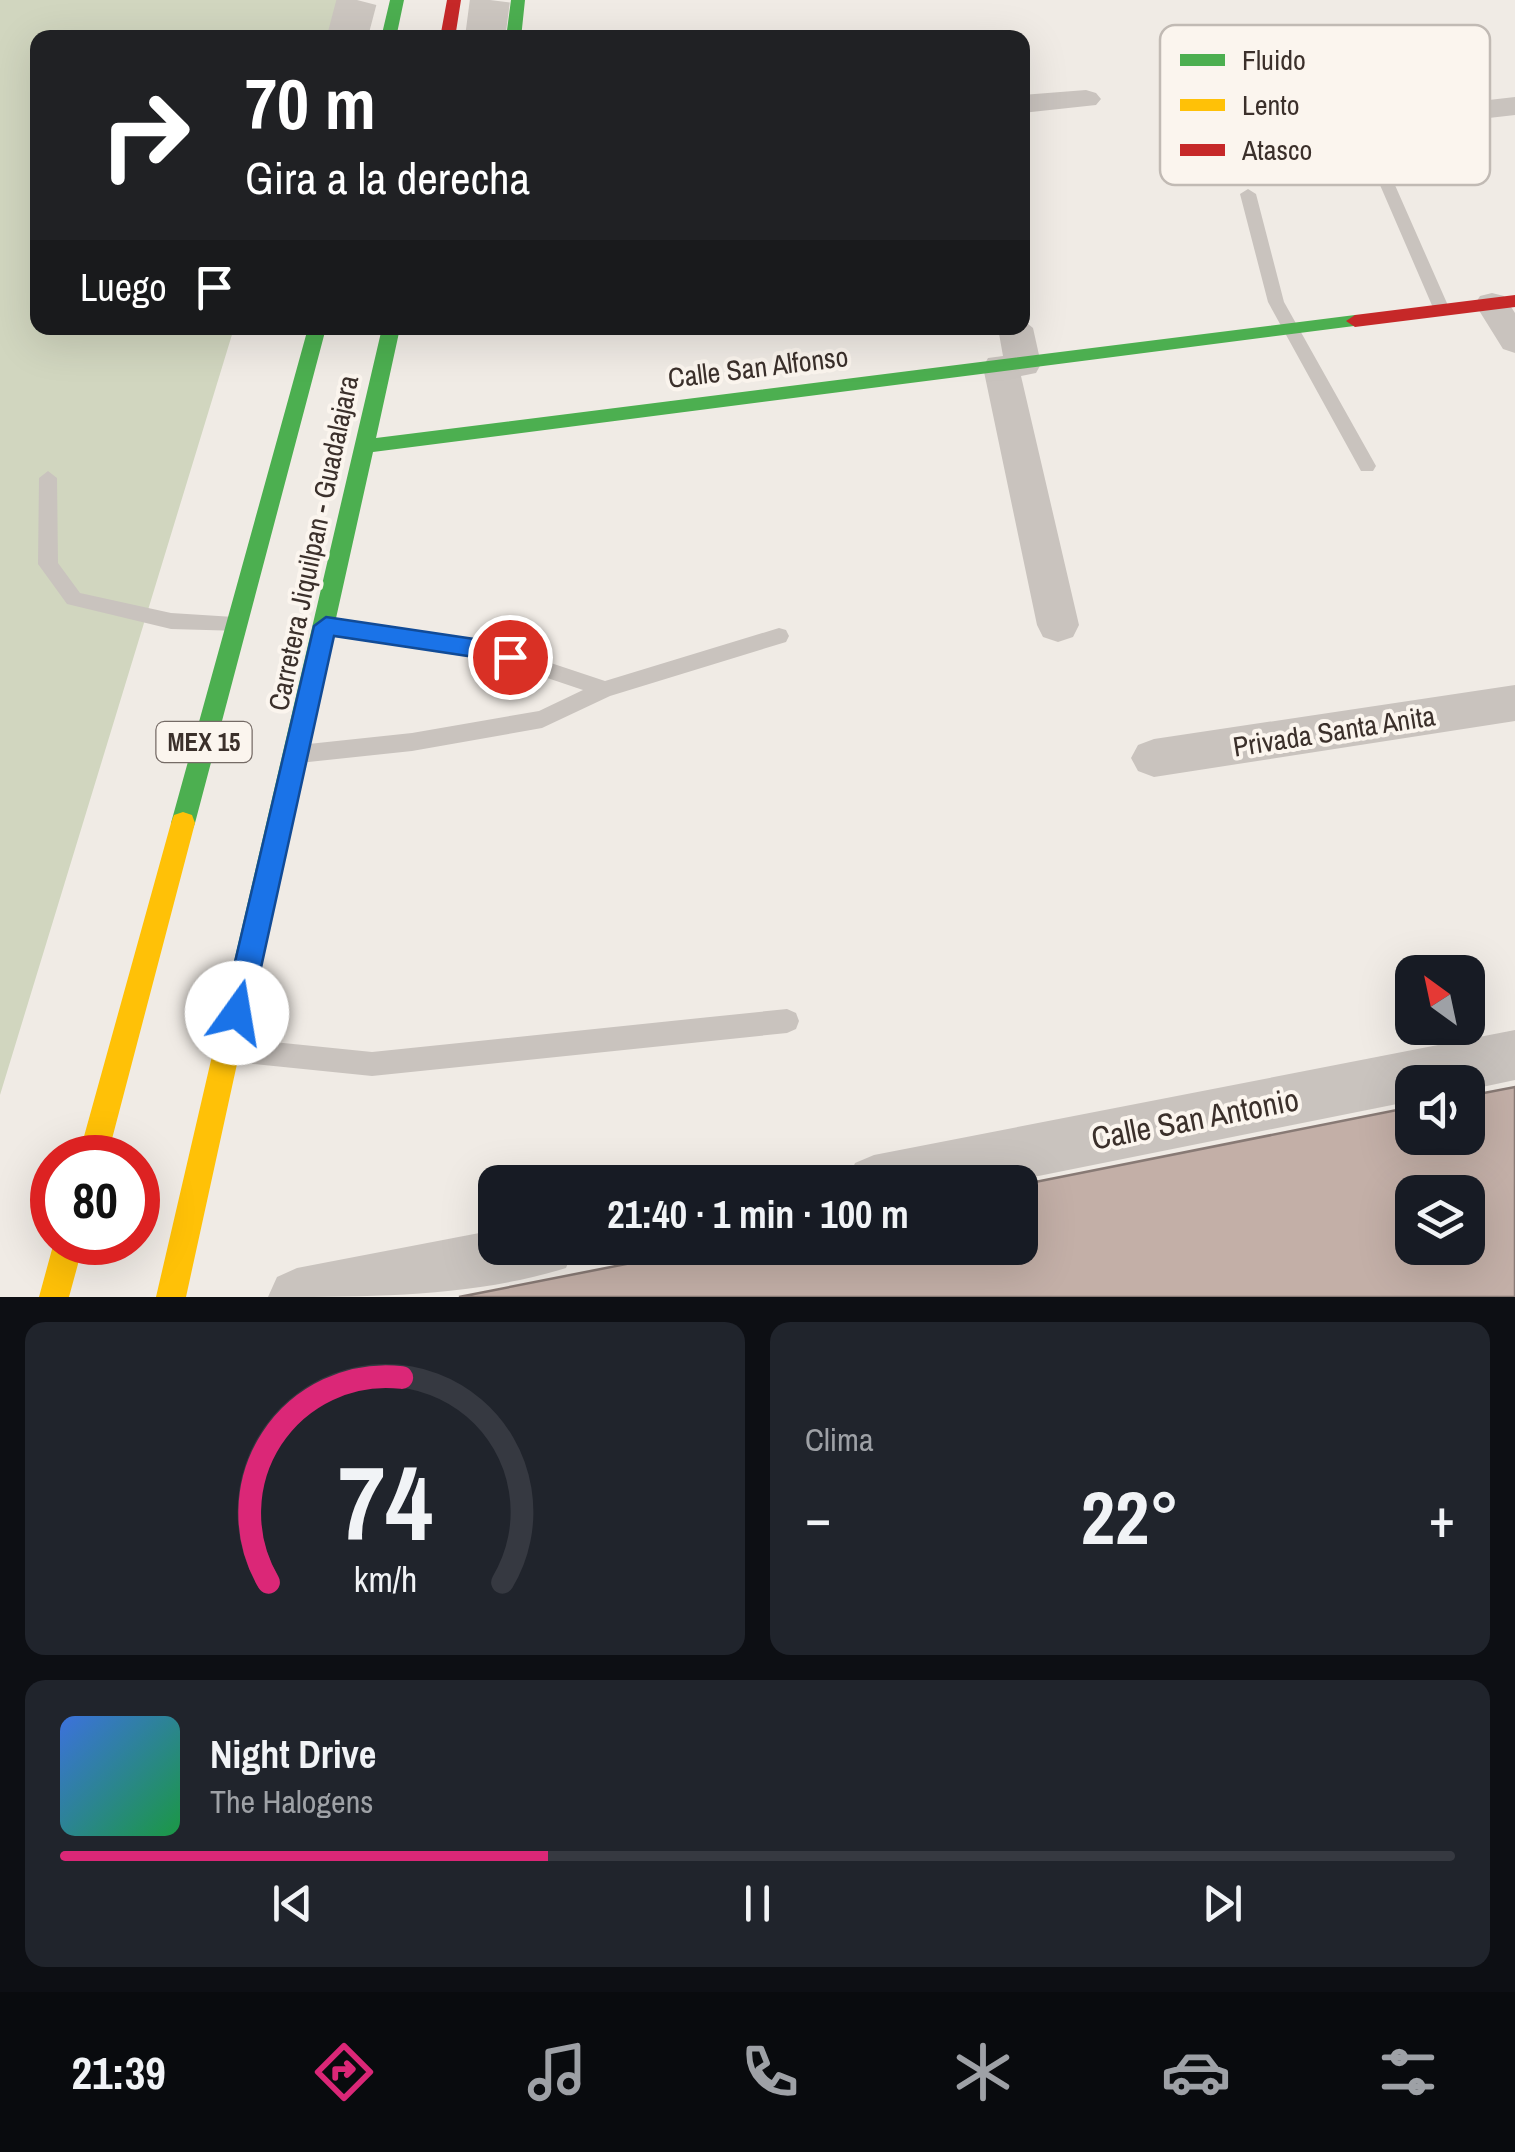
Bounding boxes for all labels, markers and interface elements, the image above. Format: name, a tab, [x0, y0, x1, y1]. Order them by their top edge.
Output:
legend	[1160, 25, 1490, 185]
text: Fluido	[1242, 41, 1306, 79]
text: 70 m	[245, 57, 376, 151]
icon: right	[80, 70, 210, 200]
text: Lento	[1242, 86, 1299, 124]
text: Atasco	[1241, 131, 1312, 169]
text: Gira a la derecha	[245, 147, 530, 208]
icon: arrive	[187, 260, 242, 315]
text: Luego	[80, 262, 167, 313]
street label: Calle San Alfonso	[666, 337, 850, 397]
street label: Carretera Jiquilpan - Guadalajara	[259, 372, 367, 714]
pin	[468, 615, 553, 700]
icon: arrive	[483, 630, 538, 685]
street label: Privada Santa Anita	[1230, 696, 1438, 766]
road number: MEX 15	[156, 722, 252, 762]
north arrow	[1395, 955, 1485, 1045]
map controls	[1395, 955, 1485, 1265]
position arrow	[185, 961, 289, 1065]
button: sound	[1395, 1065, 1485, 1155]
street label: Calle San Antonio	[1088, 1077, 1302, 1160]
speed limit sign: 80	[30, 1135, 160, 1265]
button: layers	[1395, 1175, 1485, 1265]
text: 21:40 · 1 min · 100 m	[607, 1189, 909, 1240]
text: Clima	[805, 1418, 874, 1461]
text: 74	[338, 1432, 432, 1572]
text: 22°	[1081, 1466, 1179, 1567]
text: −	[805, 1480, 831, 1554]
text: +	[1429, 1480, 1455, 1554]
text: km/h	[353, 1555, 417, 1603]
text: Night Drive	[210, 1729, 376, 1780]
text: The Halogens	[210, 1780, 373, 1823]
icon: previous	[265, 1876, 320, 1931]
icon: pause	[730, 1876, 785, 1931]
icon: next	[1195, 1876, 1250, 1931]
icon: directions	[309, 2037, 379, 2107]
icon: music	[522, 2037, 592, 2107]
icon: phone	[735, 2037, 805, 2107]
icon: climate	[948, 2037, 1018, 2107]
icon: car	[1161, 2037, 1231, 2107]
icon: filters	[1373, 2037, 1443, 2107]
text: 21:39	[71, 2042, 166, 2103]

